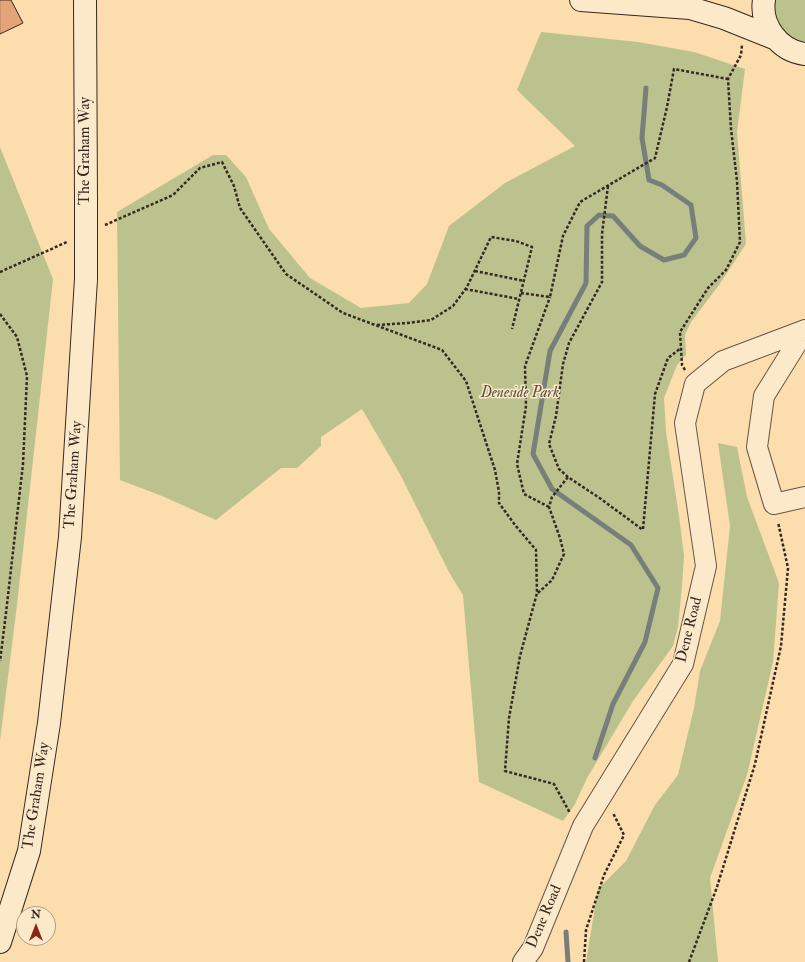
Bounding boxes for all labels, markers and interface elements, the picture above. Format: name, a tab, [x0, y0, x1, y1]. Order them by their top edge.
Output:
street label: The Graham Way	[77, 97, 95, 205]
park label: Deneside Park	[481, 385, 559, 403]
street label: The Graham Way	[61, 420, 87, 530]
street label: Dene Road	[673, 595, 707, 665]
street label: The Graham Way	[20, 741, 54, 851]
street label: Dene Road	[524, 883, 566, 951]
north arrow	[16, 906, 56, 946]
text: N	[31, 908, 41, 921]

